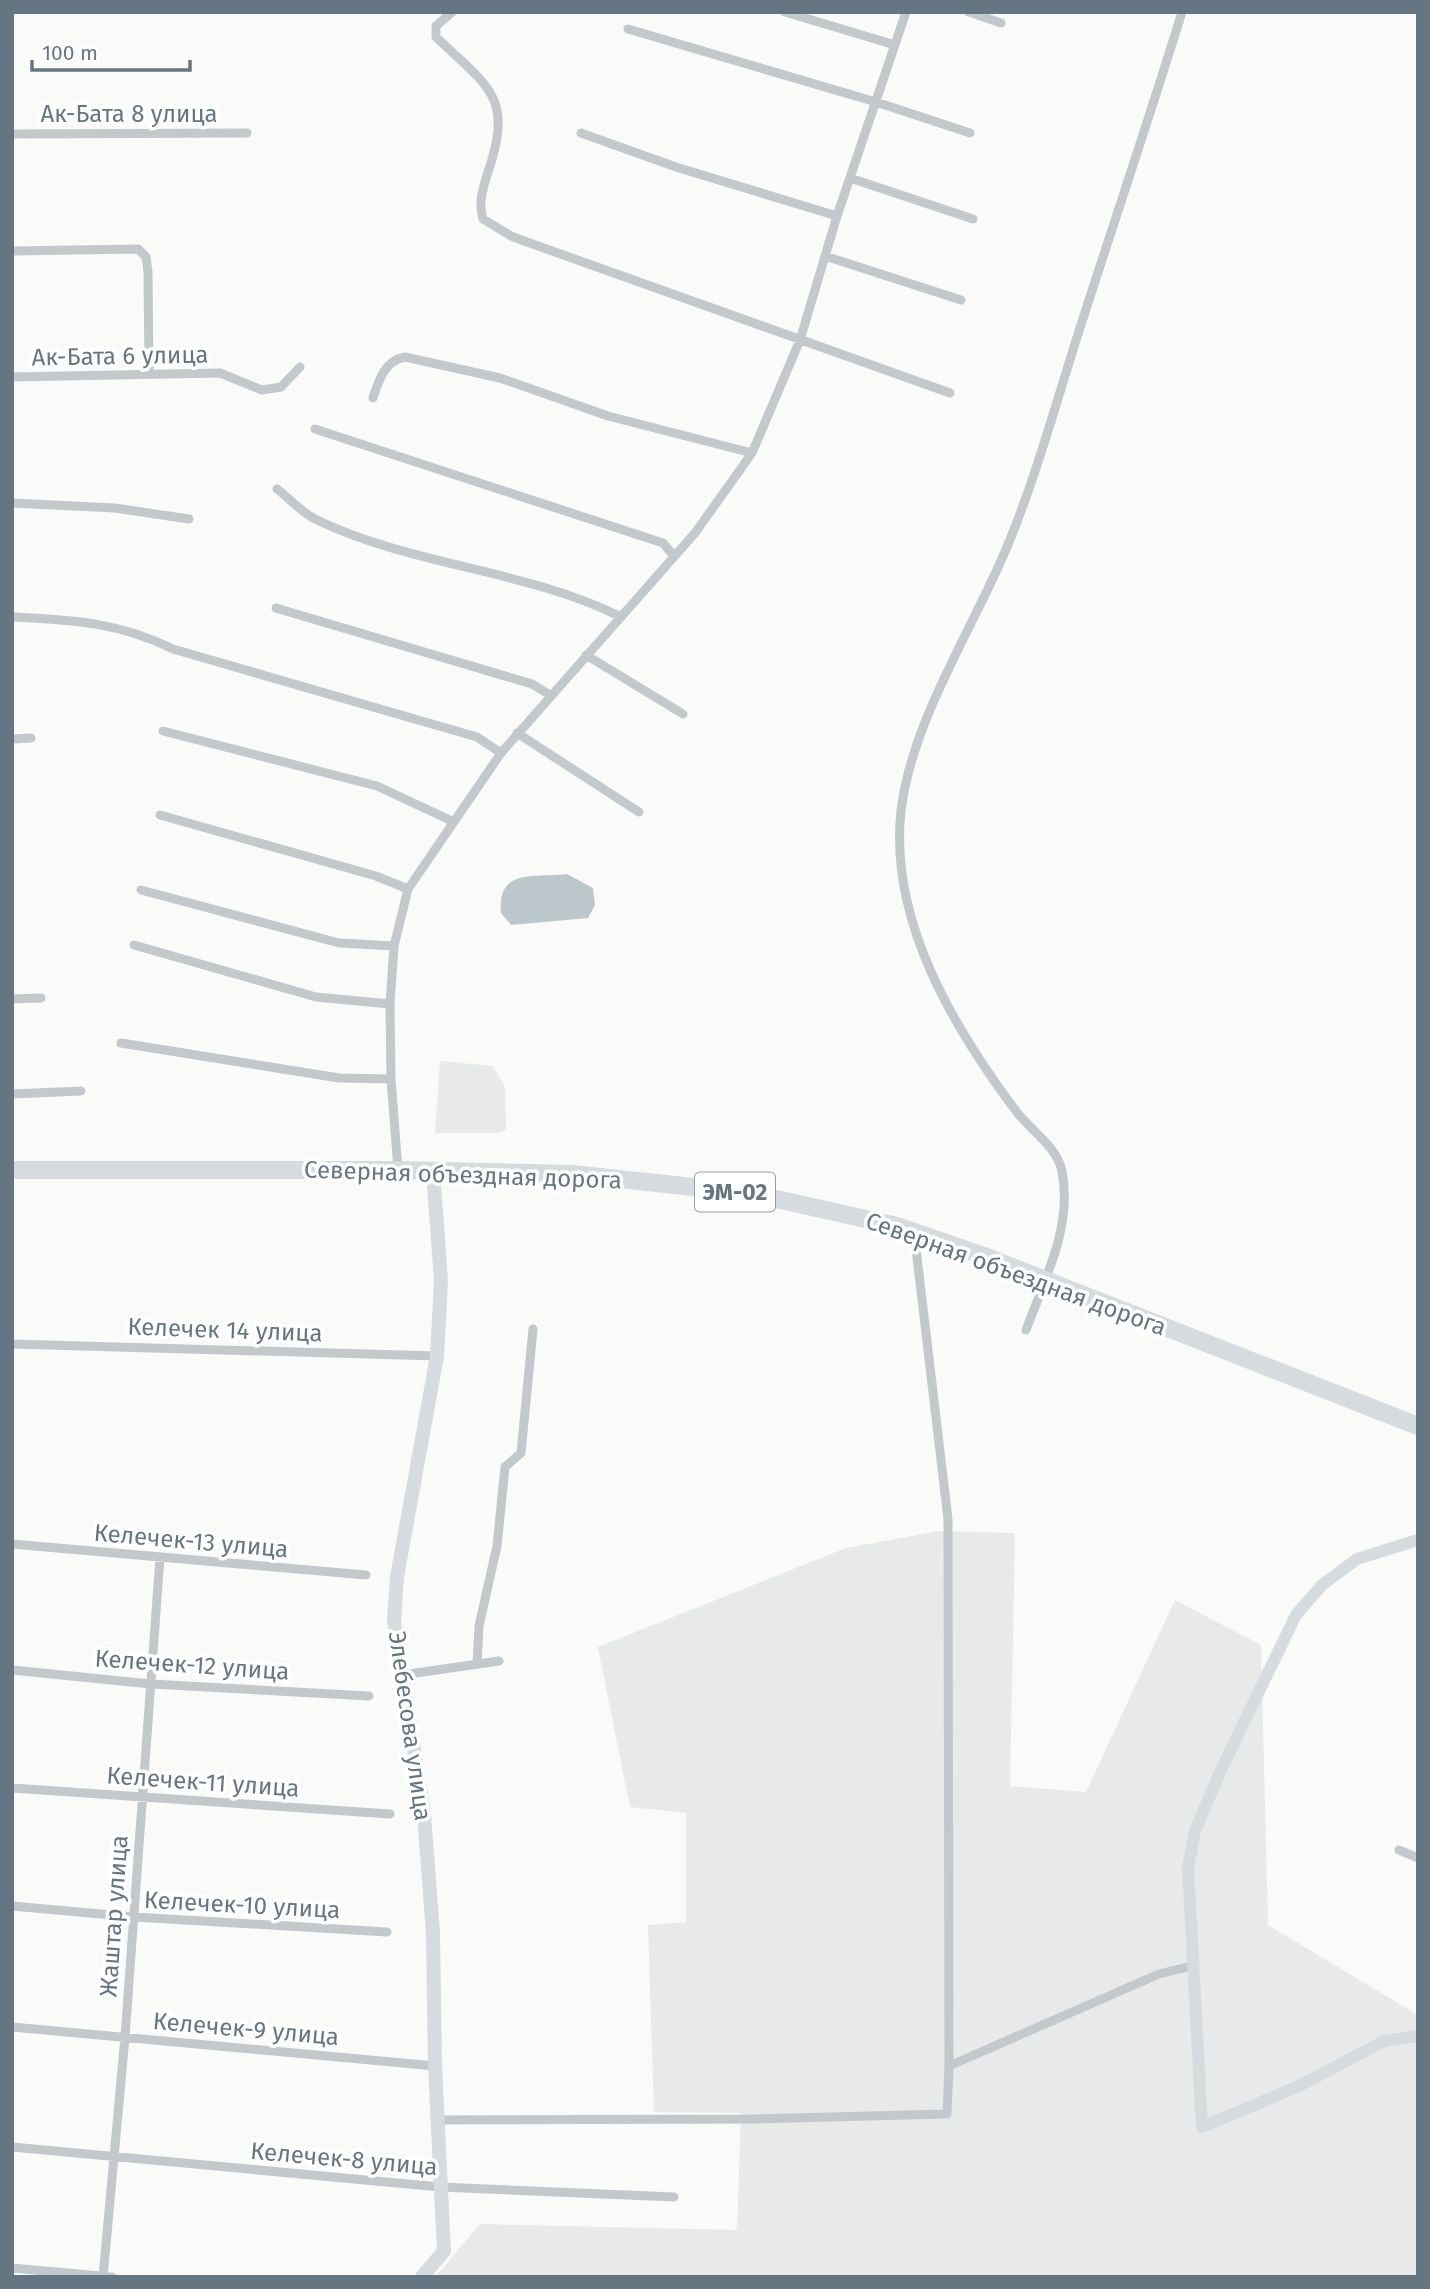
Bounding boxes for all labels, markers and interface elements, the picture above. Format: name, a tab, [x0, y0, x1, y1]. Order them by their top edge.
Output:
scale bar	[32, 28, 189, 72]
text: 100 m	[42, 40, 98, 66]
street label: Ак-Бата 8 улица	[40, 100, 218, 128]
street label: Ак-Бата 6 улица	[31, 340, 209, 372]
street label: Северная объездная дорога	[304, 1155, 622, 1195]
road number: ЭМ-02	[695, 1172, 775, 1212]
street label: Северная объездная дорога	[862, 1206, 1170, 1342]
street label: Келечек 14 улица	[127, 1313, 323, 1347]
street label: Келечек-13 улица	[93, 1519, 289, 1563]
street label: Элебесова улица	[383, 1629, 437, 1823]
street label: Келечек-12 улица	[94, 1644, 290, 1686]
street label: Келечек-11 улица	[106, 1761, 300, 1803]
street label: Жаштар улица	[94, 1834, 134, 1998]
street label: Келечек-10 улица	[143, 1886, 341, 1924]
street label: Келечек-9 улица	[152, 2007, 340, 2051]
street label: Келечек-8 улица	[249, 2137, 439, 2181]

